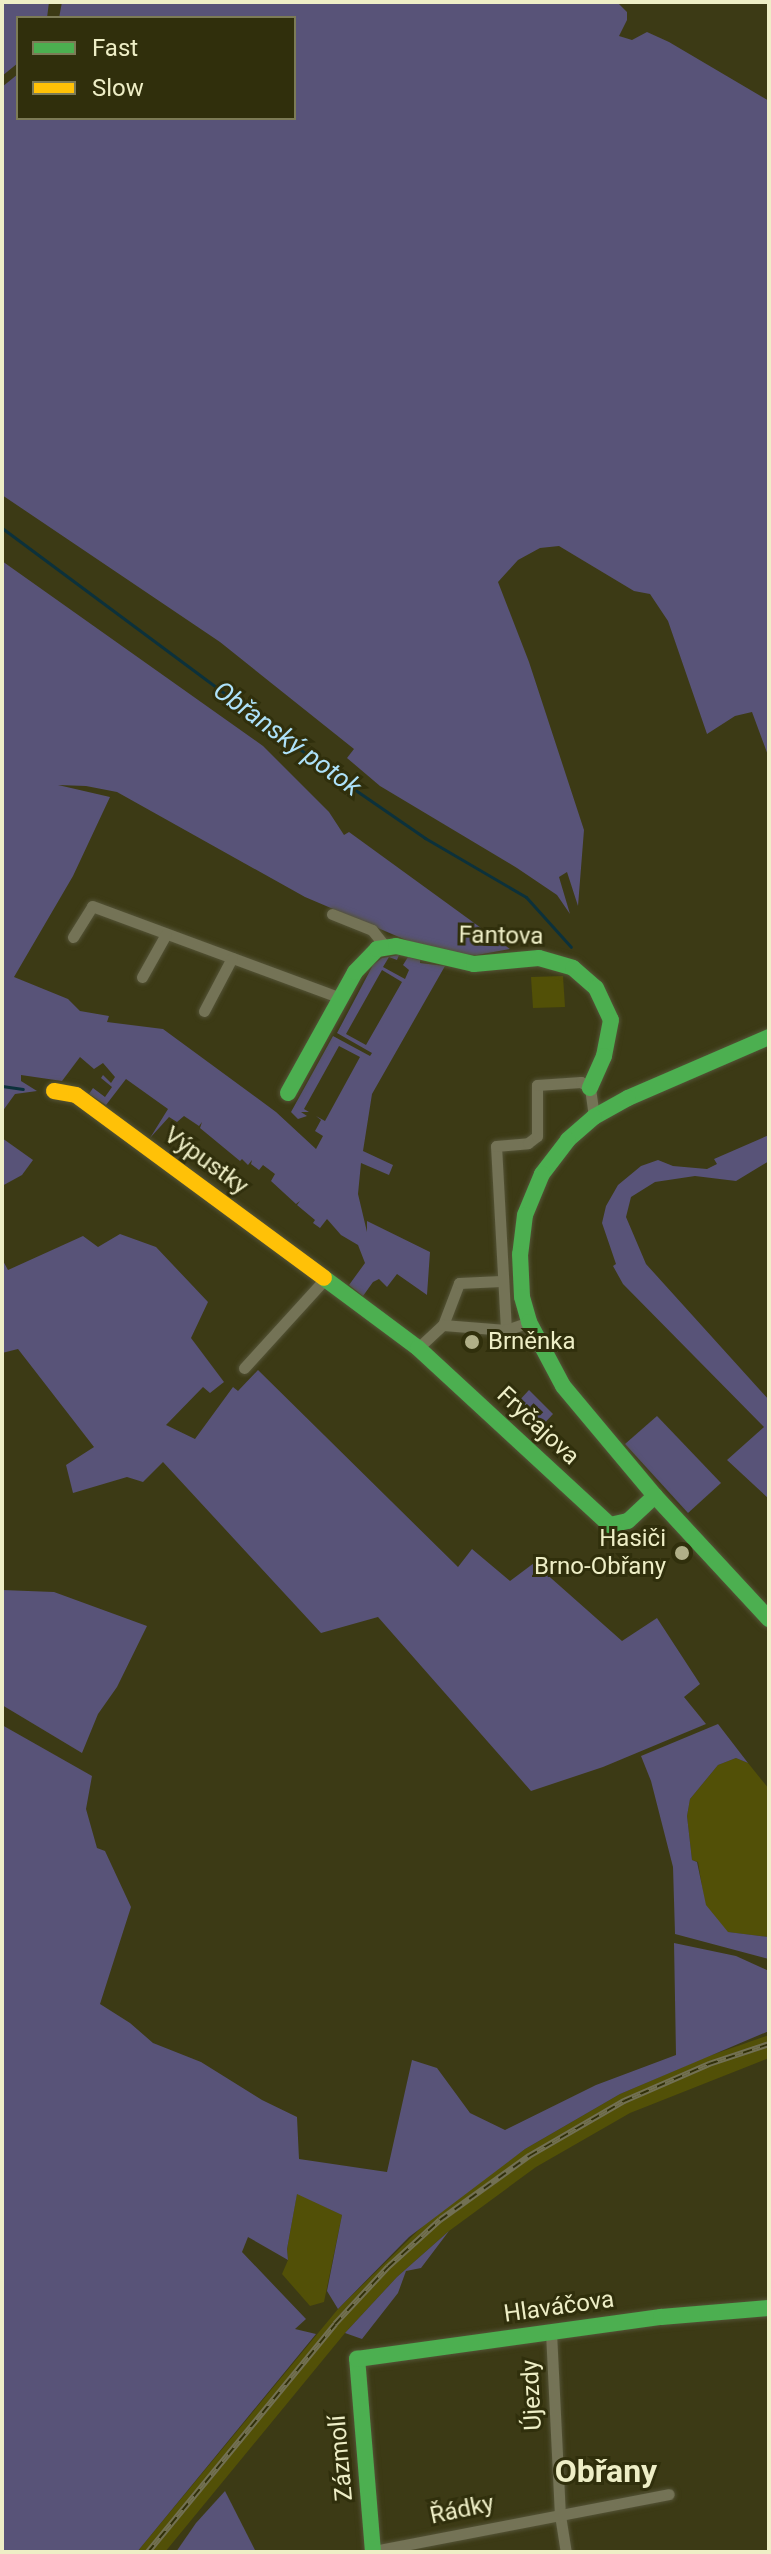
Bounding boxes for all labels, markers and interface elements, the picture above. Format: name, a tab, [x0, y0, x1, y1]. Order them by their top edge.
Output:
legend	[16, 16, 296, 120]
text: Fast	[92, 34, 138, 62]
text: Slow	[92, 74, 144, 102]
water label: Obřanský potok	[207, 675, 367, 803]
street label: Fantova	[458, 921, 544, 951]
street label: Výpustky	[158, 1121, 254, 1201]
place label: Brněnka	[488, 1328, 576, 1356]
marker: Brněnka	[463, 1333, 481, 1351]
street label: Fryčajova	[491, 1381, 585, 1471]
place label: Hasiči Brno-Obřany	[534, 1525, 666, 1581]
marker: Hasiči Brno-Obřany	[673, 1544, 691, 1562]
street label: Hlaváčova	[502, 2285, 616, 2329]
street label: Újezdy	[516, 2359, 548, 2431]
street label: Zázmolí	[323, 2414, 359, 2502]
district label: Obřany	[555, 2452, 657, 2490]
street label: Řádky	[427, 2489, 497, 2531]

